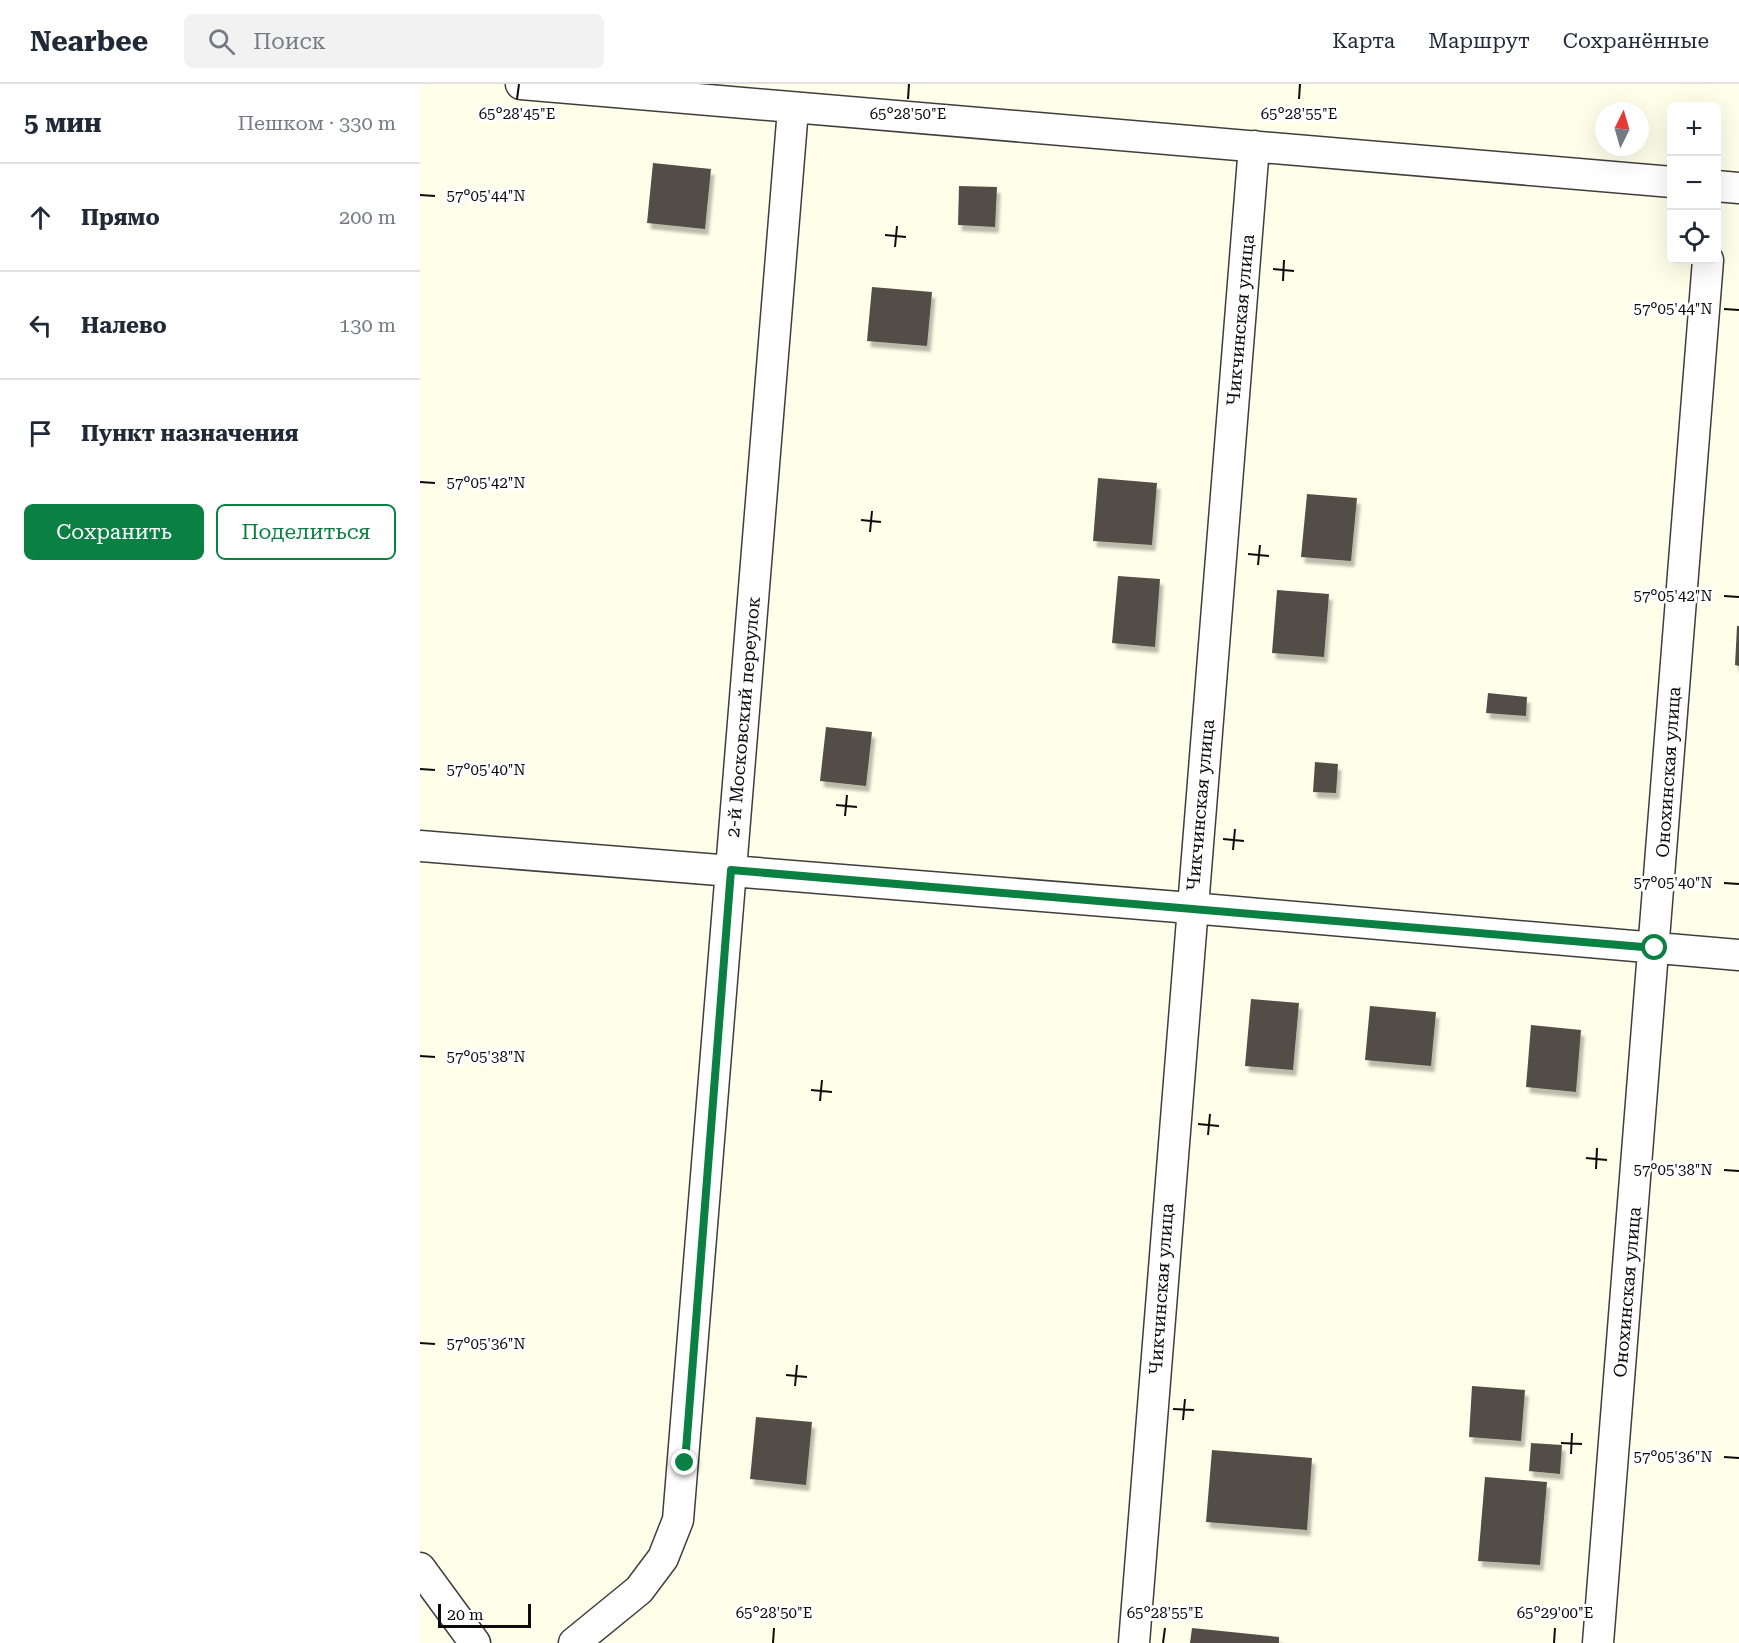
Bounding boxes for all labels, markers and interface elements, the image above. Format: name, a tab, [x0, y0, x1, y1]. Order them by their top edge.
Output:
search box	[184, 14, 604, 68]
text: Nearbee	[30, 25, 148, 58]
icon: search	[205, 25, 238, 58]
text: Поиск	[253, 29, 326, 54]
text: Карта	[1332, 29, 1395, 53]
text: Маршрут	[1428, 29, 1530, 53]
text: Сохранённые	[1563, 29, 1709, 53]
north arrow	[1595, 102, 1649, 156]
map controls	[1667, 102, 1721, 264]
button: +	[1667, 102, 1721, 156]
text: 65°28'45"E	[479, 105, 555, 123]
text: 65°28'50"E	[870, 105, 946, 123]
text: 65°28'55"E	[1261, 105, 1337, 123]
text: 5 мин	[24, 108, 102, 138]
text: Пешком · 330 m	[238, 111, 396, 135]
button: −	[1667, 156, 1721, 210]
text: 57°05'44"N	[446, 187, 526, 205]
icon: ahead	[24, 201, 57, 234]
text: Прямо	[81, 205, 160, 230]
text: 200 m	[339, 205, 396, 229]
button: locate	[1667, 210, 1721, 264]
street label: Чикчинская улица	[1222, 233, 1258, 407]
text: 57°05'44"N	[1633, 300, 1713, 318]
icon: left	[24, 309, 57, 342]
text: Налево	[81, 313, 167, 338]
text: 130 m	[339, 313, 396, 337]
icon: arrive	[24, 417, 57, 450]
text: Пункт назначения	[81, 421, 299, 446]
text: 57°05'42"N	[446, 474, 526, 492]
button: Сохранить	[24, 504, 204, 560]
button: Поделиться	[216, 504, 396, 560]
text: 57°05'42"N	[1633, 587, 1713, 605]
street label: 2-й Московский переулок	[722, 596, 764, 838]
street label: Онохинская улица	[1652, 686, 1684, 858]
street label: Чикчинская улица	[1182, 718, 1218, 892]
text: 57°05'40"N	[446, 761, 526, 779]
text: 57°05'40"N	[1633, 874, 1713, 892]
route start	[1641, 934, 1667, 960]
text: 57°05'38"N	[446, 1048, 526, 1066]
text: 57°05'38"N	[1633, 1161, 1713, 1179]
street label: Чикчинская улица	[1145, 1202, 1178, 1376]
street label: Онохинская улица	[1609, 1205, 1645, 1378]
text: 57°05'36"N	[446, 1335, 526, 1353]
text: 57°05'36"N	[1633, 1448, 1713, 1466]
route end	[671, 1449, 697, 1475]
scale bar	[438, 1601, 531, 1628]
text: 65°28'50"E	[736, 1604, 812, 1622]
text: 65°28'55"E	[1127, 1604, 1203, 1622]
text: 65°29'00"E	[1517, 1604, 1593, 1622]
text: 20 m	[447, 1605, 484, 1624]

